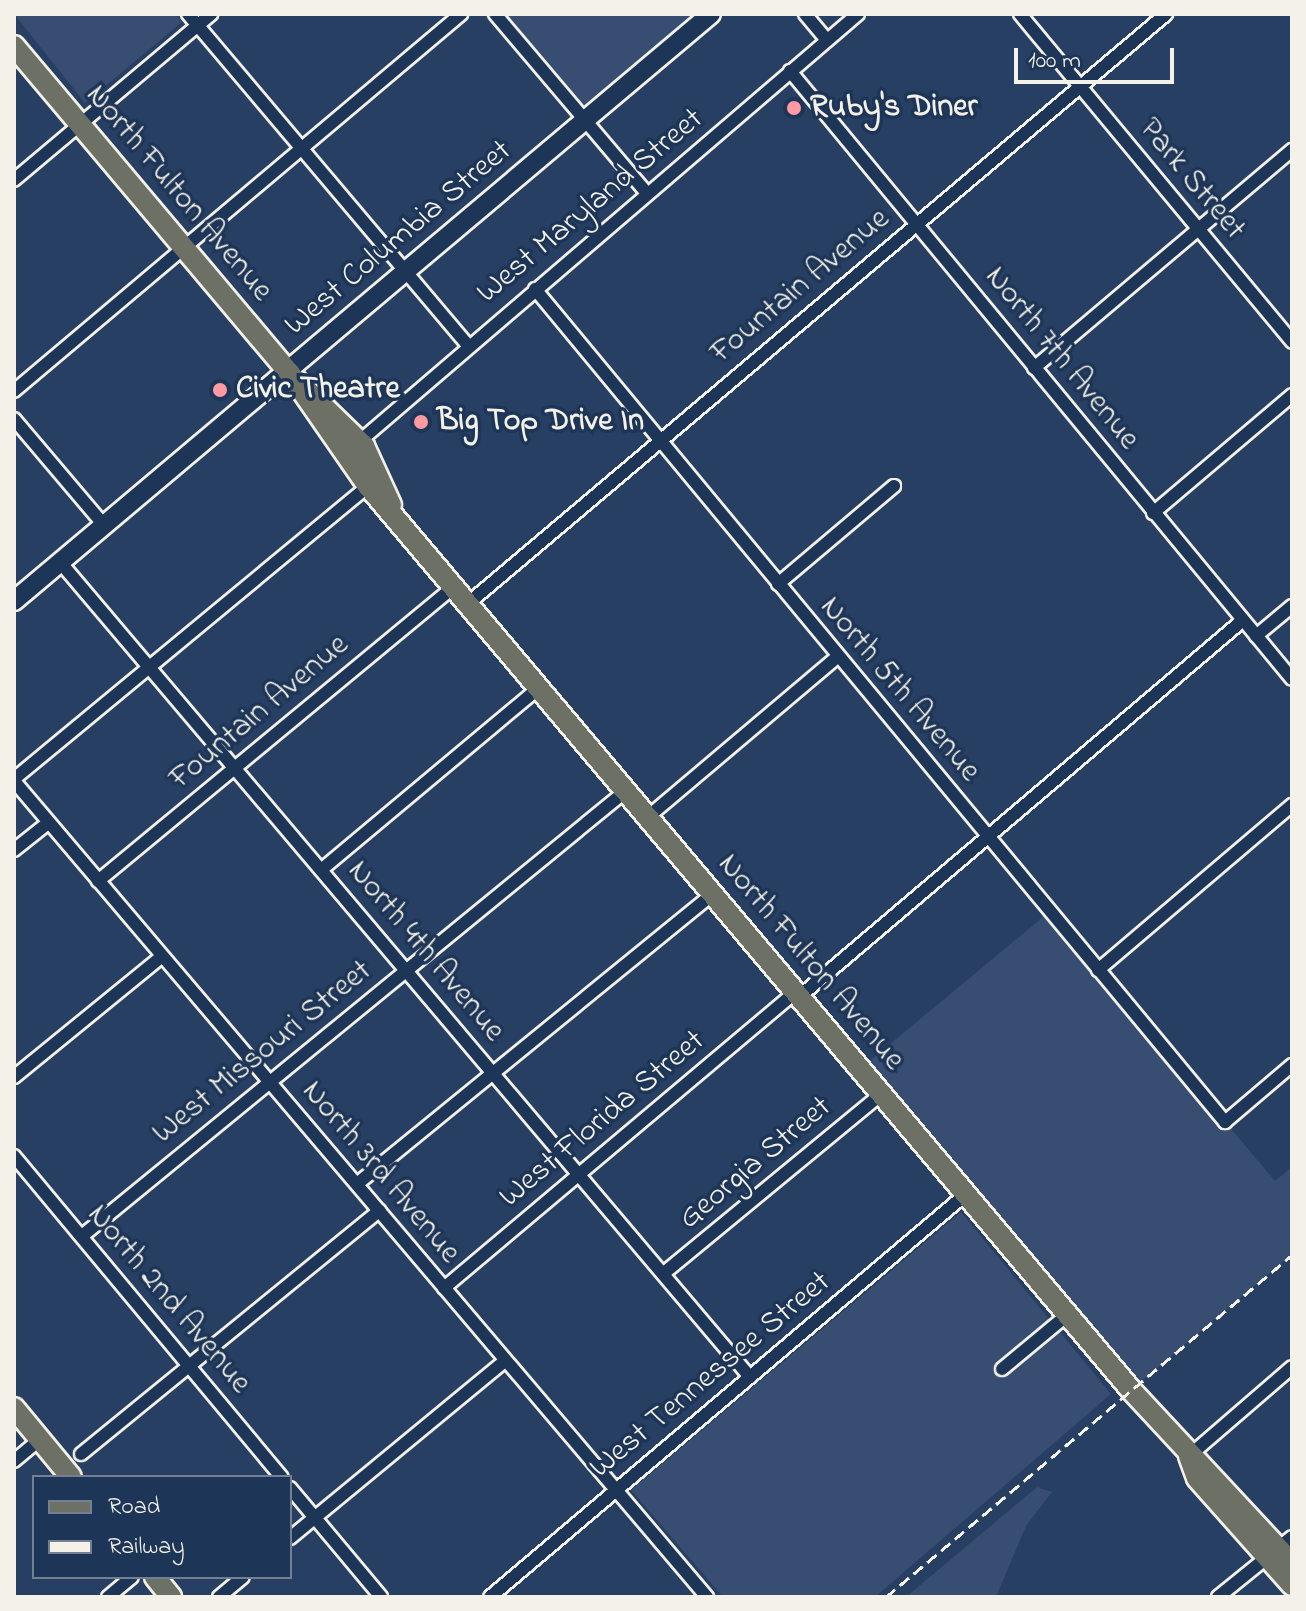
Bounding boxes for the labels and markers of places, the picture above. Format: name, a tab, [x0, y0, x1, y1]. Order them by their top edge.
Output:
place label: Ruby's Diner	[810, 89, 977, 127]
marker: Ruby's Diner	[785, 99, 803, 117]
place label: Civic Theatre	[236, 371, 400, 409]
marker: Civic Theatre	[211, 381, 229, 399]
place label: Big Top Drive In	[437, 403, 644, 441]
marker: Big Top Drive In	[412, 413, 430, 431]

